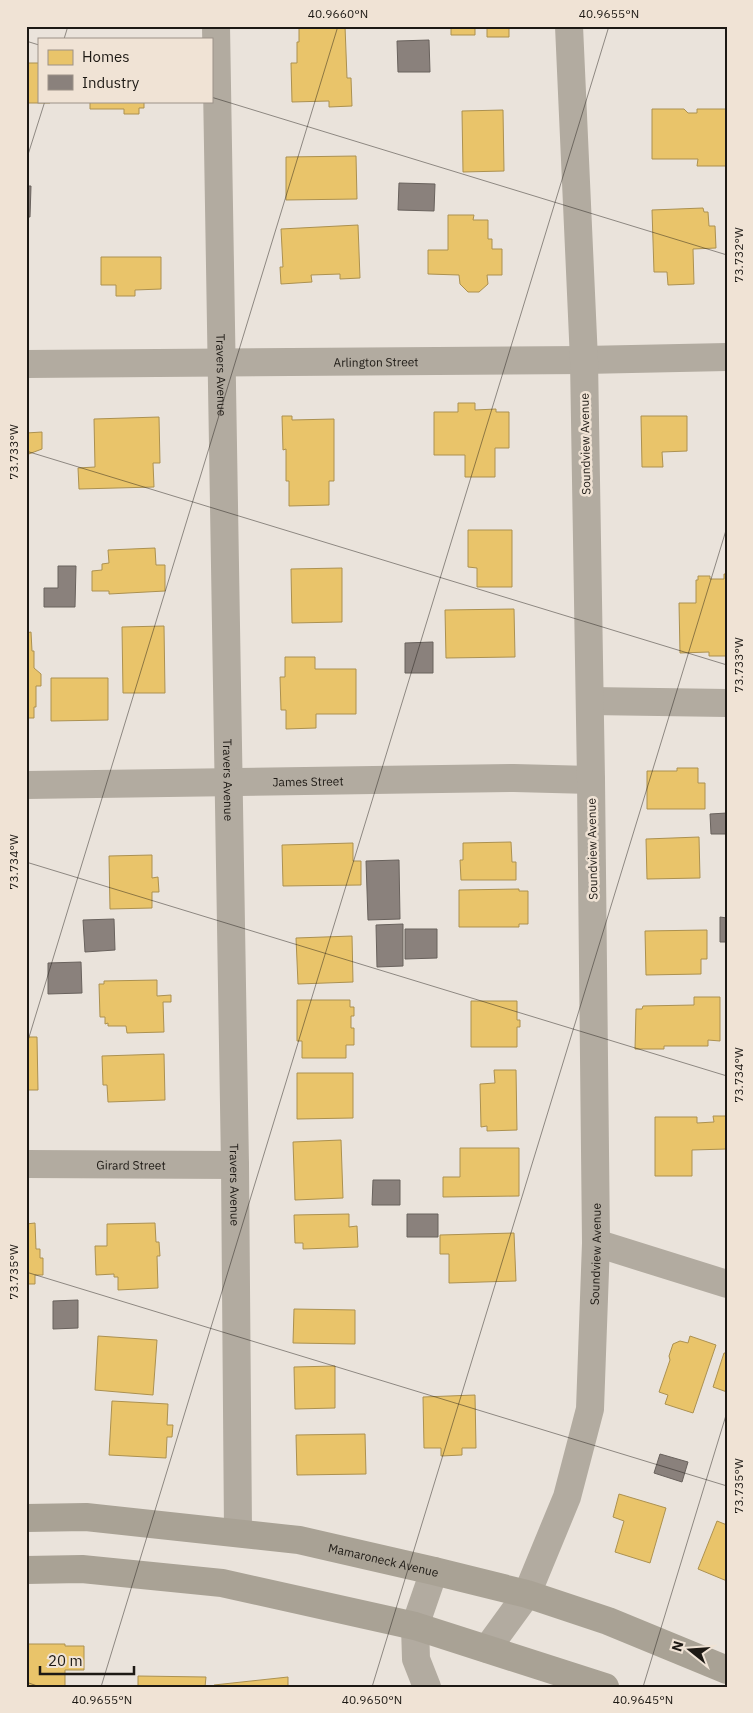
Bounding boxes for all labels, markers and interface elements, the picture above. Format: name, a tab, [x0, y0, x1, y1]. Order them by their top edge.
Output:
text: 40.9660°N	[308, 6, 368, 21]
text: 40.9655°N	[579, 6, 639, 21]
legend	[38, 38, 212, 102]
text: Homes	[82, 47, 130, 66]
text: Industry	[82, 73, 140, 92]
text: 73.732°W	[731, 227, 746, 283]
street label: Travers Avenue	[214, 334, 230, 417]
street label: Arlington Street	[333, 354, 419, 369]
street label: Soundview Avenue	[577, 393, 593, 495]
text: 73.733°W	[6, 424, 21, 480]
text: 73.733°W	[731, 637, 746, 693]
street label: Travers Avenue	[220, 738, 237, 822]
street label: James Street	[272, 773, 344, 789]
street label: Soundview Avenue	[584, 798, 600, 900]
text: 73.734°W	[6, 834, 21, 890]
text: 73.734°W	[731, 1047, 746, 1103]
street label: Travers Avenue	[227, 1143, 243, 1227]
street label: Girard Street	[96, 1157, 166, 1172]
street label: Soundview Avenue	[586, 1203, 604, 1305]
text: 73.735°W	[6, 1244, 21, 1300]
text: 73.735°W	[731, 1458, 746, 1514]
street label: Mamaroneck Avenue	[327, 1539, 441, 1580]
north arrow	[666, 1626, 716, 1676]
text: N	[667, 1639, 688, 1654]
scale bar	[40, 1643, 134, 1675]
text: 20 m	[48, 1651, 83, 1670]
text: 40.9655°N	[72, 1692, 132, 1707]
text: 40.9650°N	[342, 1692, 402, 1707]
text: 40.9645°N	[613, 1692, 673, 1707]

